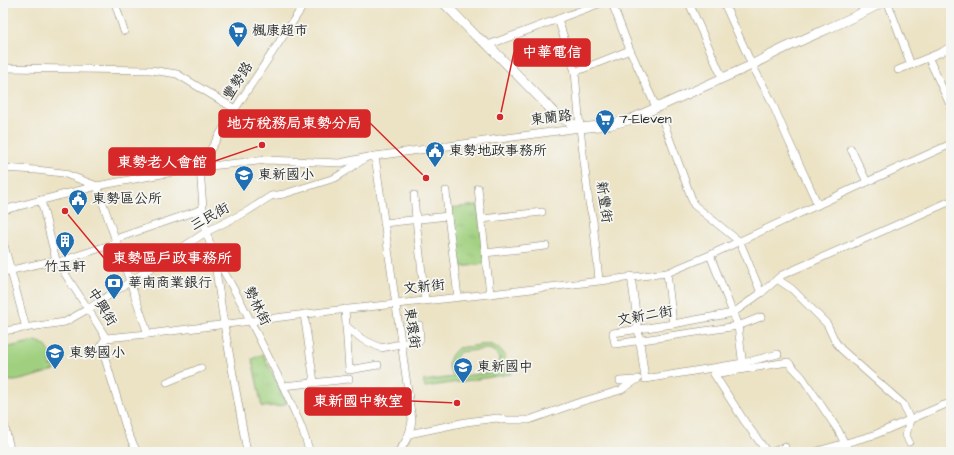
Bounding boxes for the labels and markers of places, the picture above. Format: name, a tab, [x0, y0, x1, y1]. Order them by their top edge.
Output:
supermarket icon: 楓康超市	[227, 20, 249, 48]
place label: 楓康超市	[252, 21, 308, 41]
callout: 中華電信	[514, 39, 590, 66]
supermarket icon: 7-Eleven	[594, 108, 616, 136]
place label: 7-Eleven	[619, 109, 672, 129]
callout: 地方稅務局東勢分局	[219, 110, 370, 137]
public building icon: 東勢地政事務所	[424, 140, 446, 168]
place label: 東勢地政事務所	[449, 141, 547, 161]
callout: 東勢老人會館	[109, 148, 215, 175]
school or university icon: 東新國小	[233, 164, 255, 192]
place label: 東新國小	[258, 165, 314, 185]
public building icon: 東勢區公所	[67, 188, 89, 216]
place label: 東勢區公所	[92, 189, 162, 209]
building icon: 竹玉軒	[54, 230, 76, 258]
callout: 東勢區戶政事務所	[104, 244, 240, 271]
place label: 竹玉軒	[44, 257, 86, 277]
bank icon: 華南商業銀行	[103, 272, 125, 300]
place label: 華南商業銀行	[128, 273, 212, 293]
school or university icon: 東勢國小	[44, 342, 66, 370]
place label: 東勢國小	[69, 343, 125, 363]
school or university icon: 東新國中	[452, 356, 474, 384]
place label: 東新國中	[477, 357, 533, 377]
callout: 東新國中教室	[305, 388, 411, 415]

